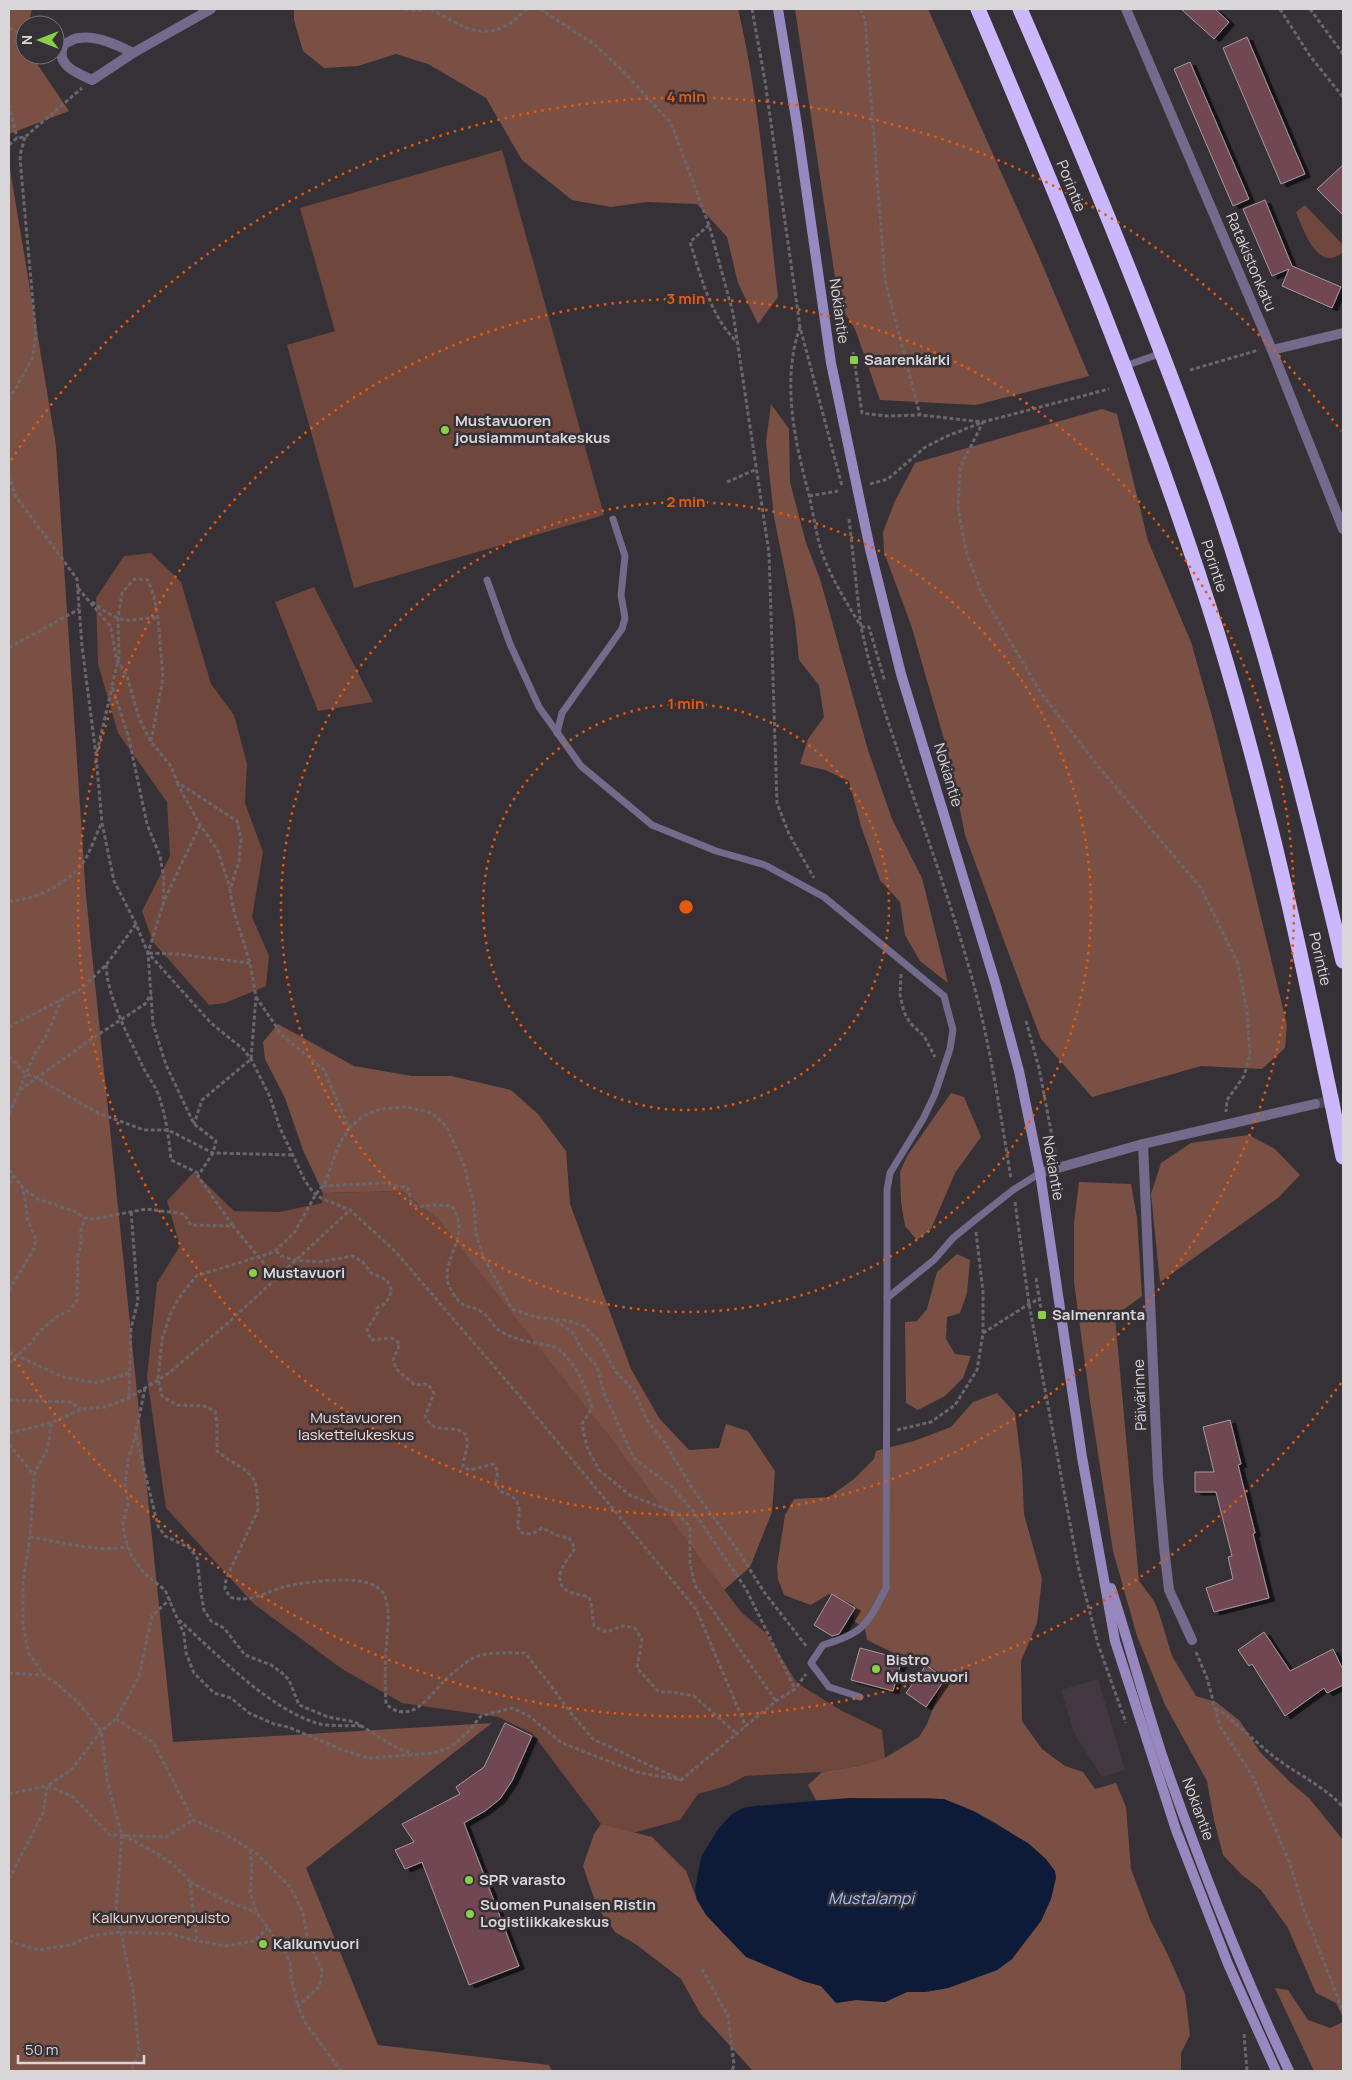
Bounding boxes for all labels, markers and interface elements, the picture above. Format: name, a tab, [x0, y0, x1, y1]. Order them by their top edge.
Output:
north arrow	[15, 15, 65, 65]
text: N	[17, 35, 36, 45]
text: 4 min	[666, 86, 706, 107]
street label: Porintie	[1052, 157, 1091, 215]
street label: Ratakistonkatu	[1221, 209, 1282, 314]
street label: Nokiantie	[825, 277, 854, 345]
text: 3 min	[667, 288, 705, 309]
place label: Saarenkärki	[864, 349, 950, 370]
marker: Saarenkärki	[848, 354, 860, 366]
place label: Mustavuoren jousiammuntakeskus	[454, 410, 610, 448]
marker: Mustavuoren jousiammuntakeskus	[439, 424, 451, 436]
text: 2 min	[666, 491, 706, 512]
street label: Porintie	[1196, 537, 1233, 595]
text: 1 min	[668, 693, 704, 714]
street label: Nokiantie	[929, 740, 968, 810]
centre of rings	[677, 898, 695, 916]
street label: Porintie	[1304, 930, 1337, 988]
street label: Nokiantie	[1037, 1134, 1070, 1202]
place label: Mustavuori	[263, 1262, 345, 1283]
marker: Mustavuori	[247, 1267, 259, 1279]
place label: Salmenranta	[1052, 1304, 1145, 1325]
marker: Salmenranta	[1036, 1309, 1048, 1321]
street label: Päivärinne	[1128, 1359, 1151, 1431]
park label: Mustavuoren laskettelukeskus	[298, 1407, 414, 1445]
place label: Bistro Mustavuori	[886, 1649, 968, 1687]
marker: Bistro Mustavuori	[870, 1663, 882, 1675]
street label: Nokiantie	[1177, 1774, 1220, 1843]
place label: SPR varasto	[479, 1869, 566, 1890]
marker: SPR varasto	[463, 1874, 475, 1886]
water label: Mustalampi	[828, 1887, 916, 1909]
place label: Suomen Punaisen Ristin Logistiikkakeskus	[480, 1894, 656, 1932]
park label: Kalkunvuorenpuisto	[92, 1907, 230, 1928]
marker: Suomen Punaisen Ristin Logistiikkakeskus	[464, 1908, 476, 1920]
place label: Kalkunvuori	[273, 1933, 360, 1954]
marker: Kalkunvuori	[257, 1938, 269, 1950]
scale bar	[18, 2032, 144, 2064]
text: 50 m	[25, 2039, 59, 2060]

